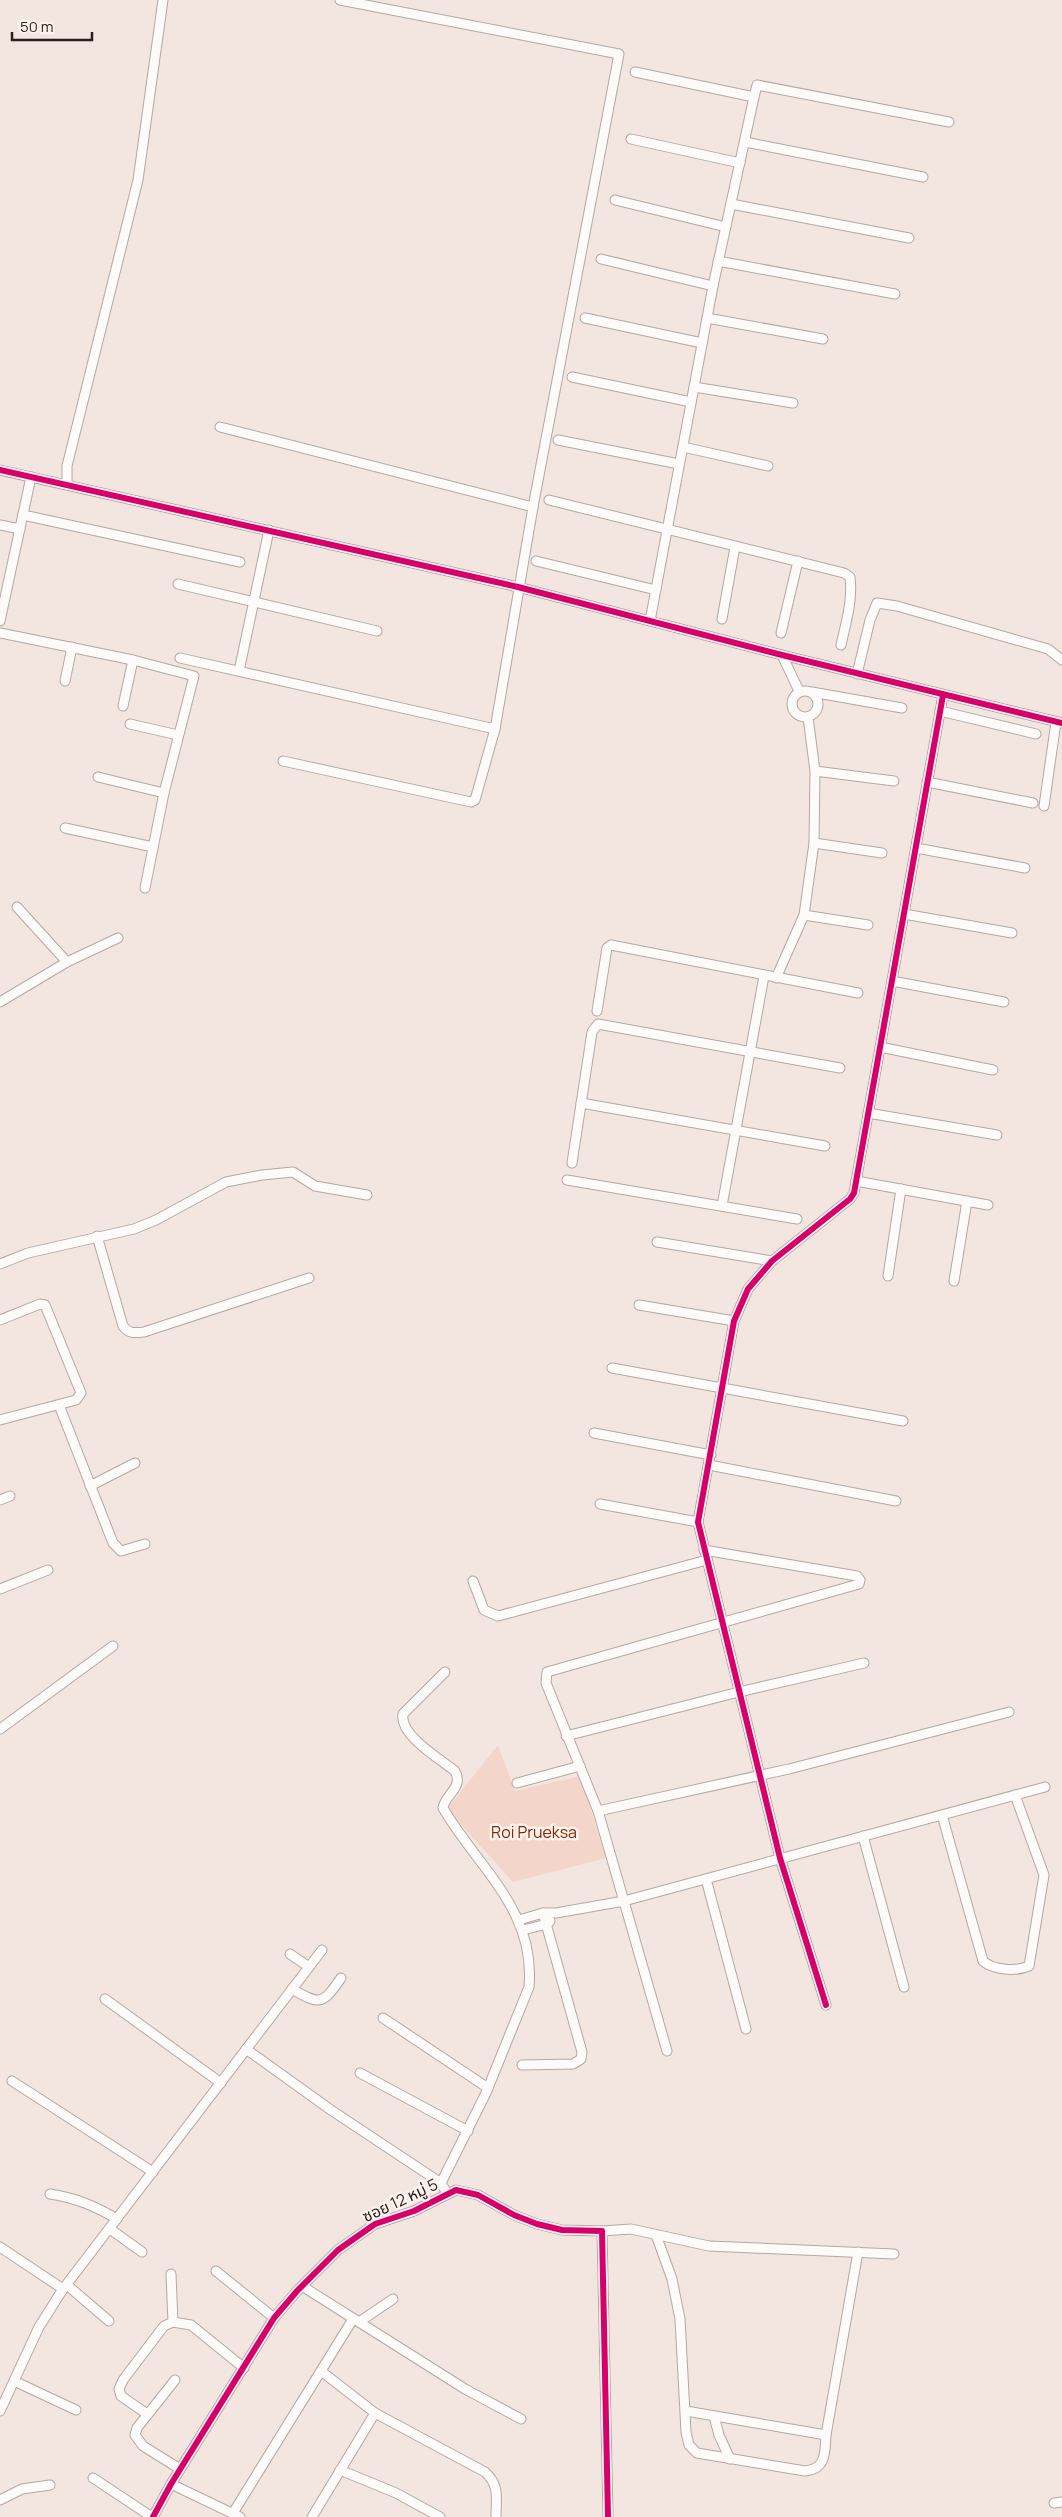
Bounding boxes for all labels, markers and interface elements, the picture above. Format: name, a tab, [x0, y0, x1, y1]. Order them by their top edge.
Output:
scale bar	[12, 10, 92, 42]
text: 50 m	[20, 16, 54, 37]
park label: Roi Prueksa	[491, 1821, 577, 1843]
street label: ซอย 12 หมู่ 5	[359, 2173, 441, 2227]

